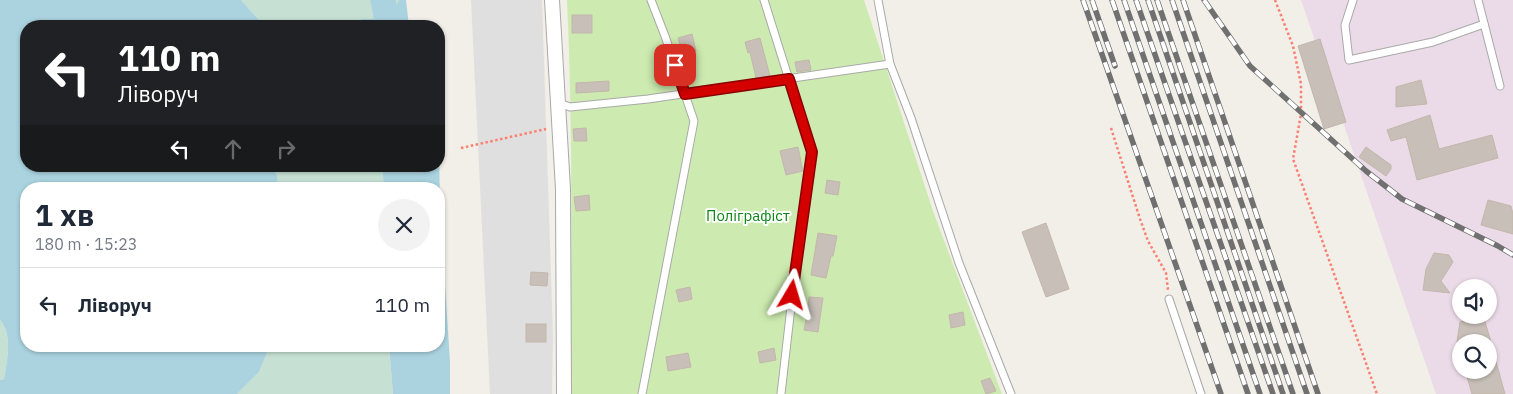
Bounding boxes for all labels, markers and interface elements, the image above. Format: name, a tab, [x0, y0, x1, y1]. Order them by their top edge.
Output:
text: 110 m	[118, 35, 221, 81]
icon: left	[35, 40, 100, 105]
pin	[654, 44, 696, 86]
icon: arrive	[661, 51, 689, 79]
text: Ліворуч	[118, 79, 199, 108]
icon: left	[166, 135, 194, 163]
icon: ahead	[219, 135, 247, 163]
icon: right	[272, 135, 300, 163]
text: 1 хв	[35, 195, 94, 234]
button: close	[378, 199, 430, 251]
park label: Поліграфіст	[706, 206, 790, 225]
text: 180 m · 15:23	[35, 234, 137, 254]
position arrow	[765, 268, 817, 320]
map controls	[1452, 279, 1497, 379]
button: sound	[1452, 279, 1497, 324]
icon: left	[35, 291, 63, 319]
text: Ліворуч	[78, 293, 152, 317]
text: 110 m	[375, 293, 430, 317]
button: search	[1452, 334, 1497, 379]

